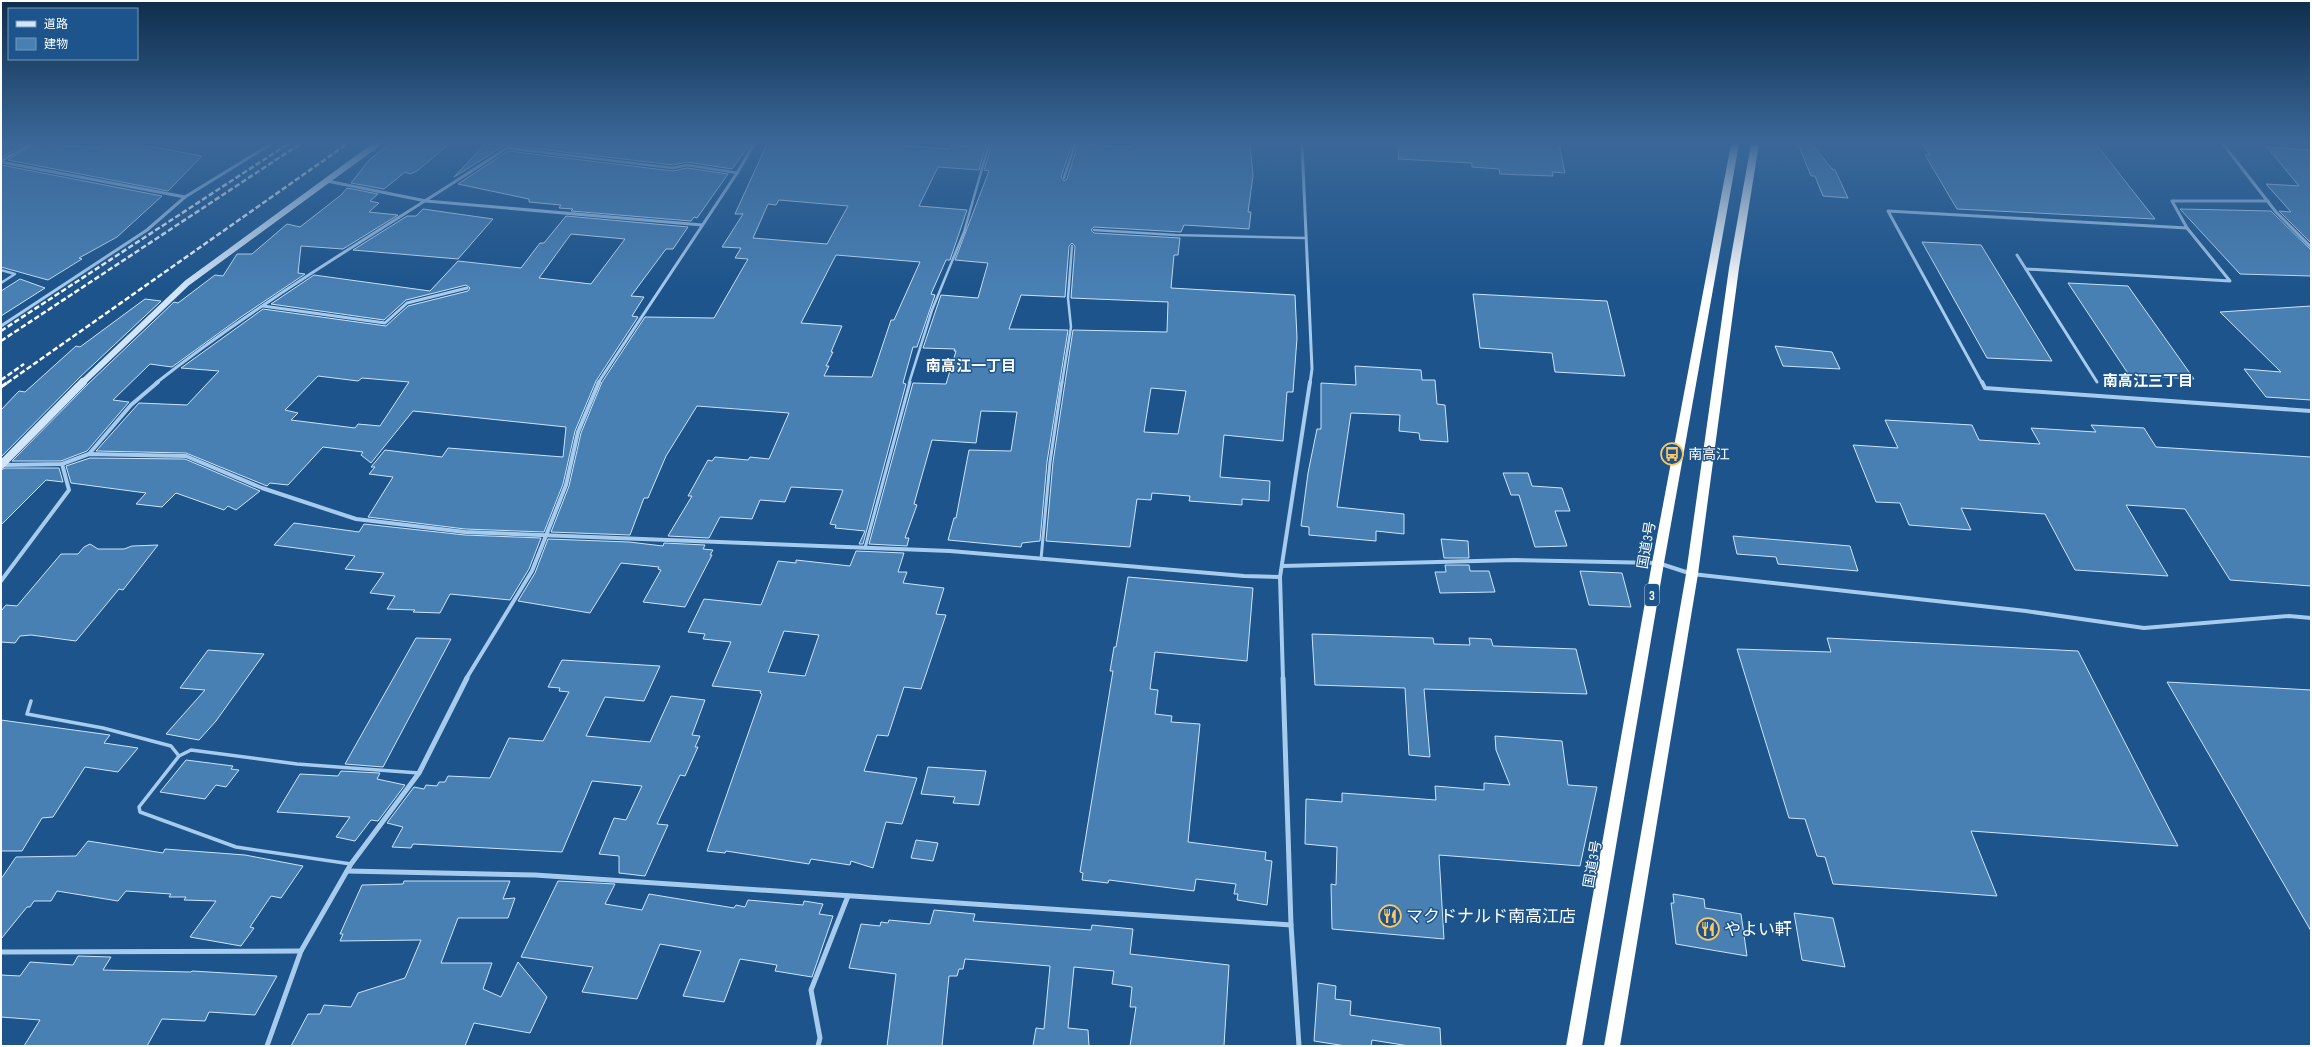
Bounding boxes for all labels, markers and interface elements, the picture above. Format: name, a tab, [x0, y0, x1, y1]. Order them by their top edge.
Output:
legend	[8, 8, 138, 60]
text: 道路	[44, 17, 68, 32]
text: 建物	[44, 37, 68, 52]
district label: 南高江一丁目	[926, 357, 1016, 376]
district label: 南高江三丁目	[2103, 372, 2193, 391]
bus stop icon: 南高江	[1659, 441, 1685, 467]
place label: 南高江	[1688, 446, 1730, 463]
street label: 国道3号	[1634, 520, 1659, 570]
road number: 3	[1645, 584, 1659, 606]
street label: 国道3号	[1580, 839, 1605, 889]
restaurant icon: マクドナルド南高江店	[1377, 903, 1403, 929]
place label: マクドナルド南高江店	[1406, 907, 1576, 927]
restaurant icon: やよい軒	[1695, 916, 1721, 942]
place label: やよい軒	[1724, 920, 1792, 940]

